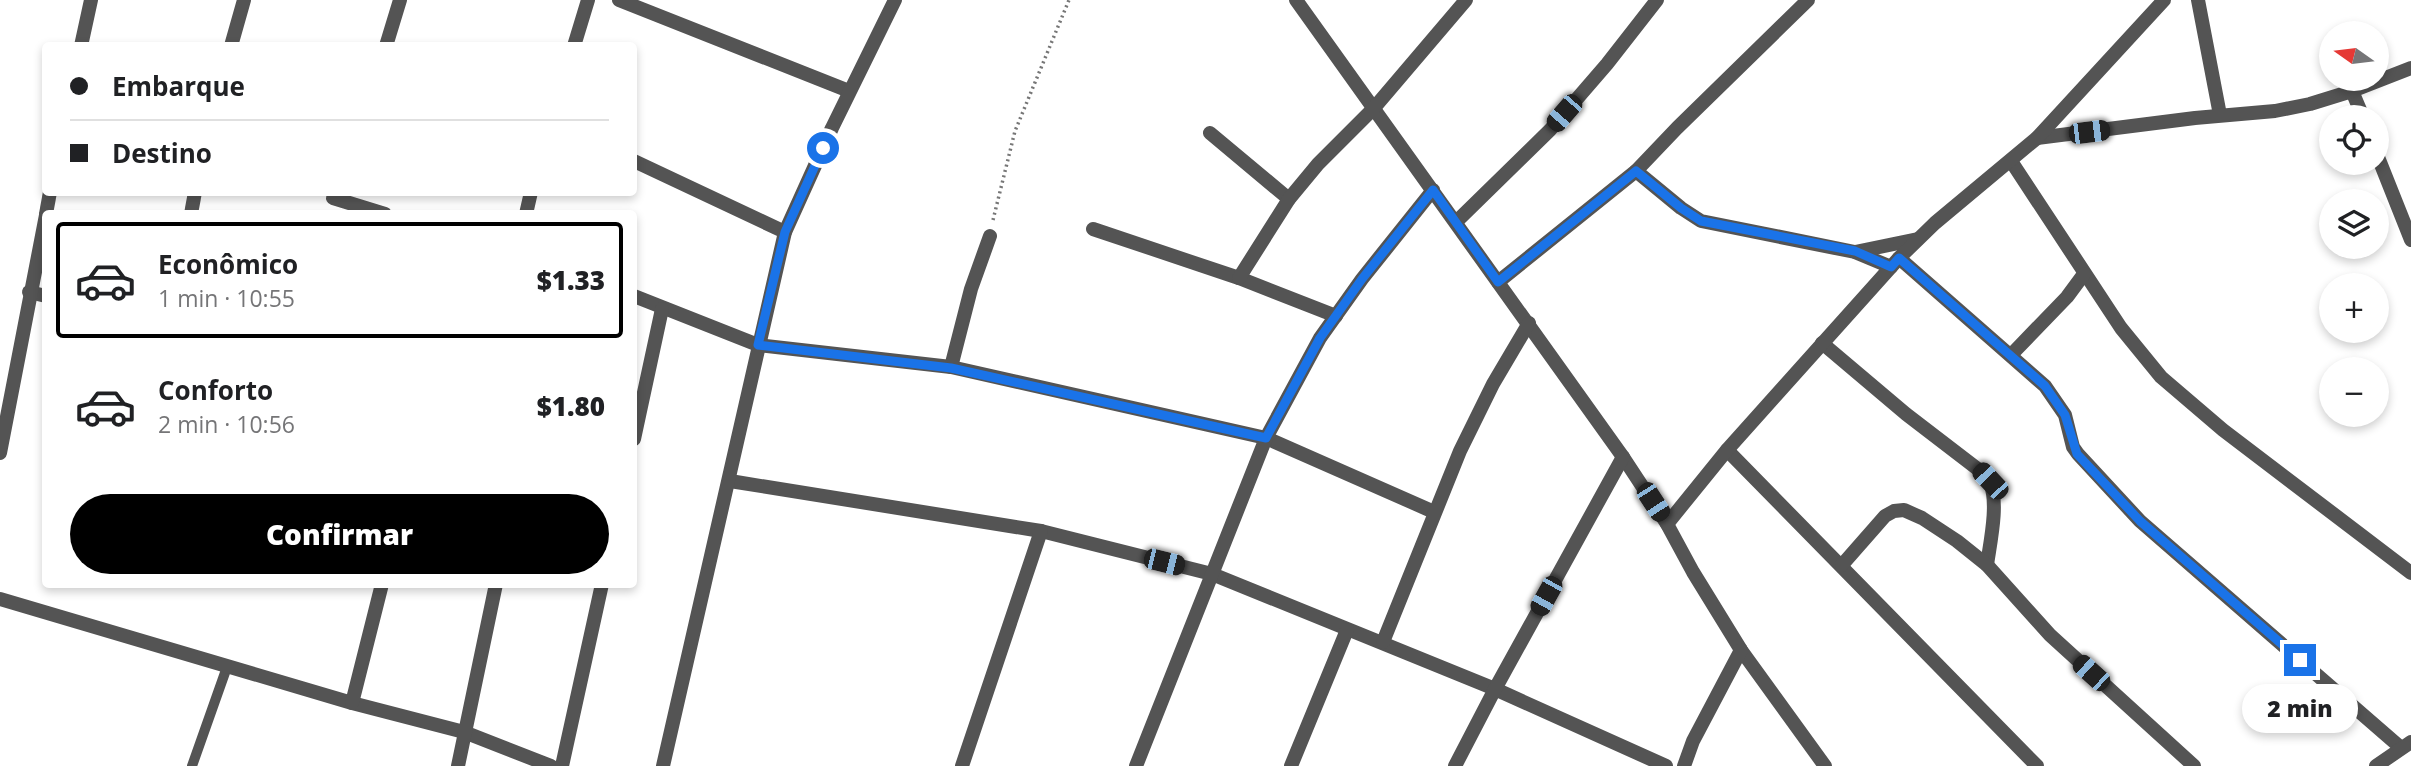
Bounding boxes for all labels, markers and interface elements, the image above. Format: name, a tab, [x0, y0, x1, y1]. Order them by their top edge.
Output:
north arrow	[2319, 21, 2389, 91]
map controls	[2319, 21, 2389, 427]
text: Embarque	[112, 68, 245, 104]
car	[1543, 90, 1586, 136]
button: locate	[2319, 105, 2389, 175]
car	[2067, 119, 2112, 145]
route start	[807, 132, 839, 164]
text: Destino	[112, 135, 212, 171]
button: layers	[2319, 189, 2389, 259]
text: Econômico	[158, 246, 298, 282]
icon: car	[74, 249, 137, 312]
text: $1.33	[537, 262, 605, 298]
button: +	[2319, 273, 2389, 343]
text: 1 min · 10:55	[158, 282, 295, 314]
button: −	[2319, 357, 2389, 427]
text: Conforto	[158, 372, 273, 408]
icon: car	[74, 375, 137, 438]
text: $1.80	[537, 388, 605, 424]
text: 2 min · 10:56	[158, 408, 295, 440]
car	[1968, 458, 2013, 504]
car	[1633, 479, 1674, 525]
button: Confirmar	[70, 494, 609, 574]
car	[1142, 547, 1187, 577]
car	[1527, 573, 1566, 619]
route end	[2284, 644, 2316, 676]
car	[2069, 651, 2114, 695]
callout: 2 min	[2242, 684, 2358, 734]
text: 2 min	[2267, 692, 2333, 724]

